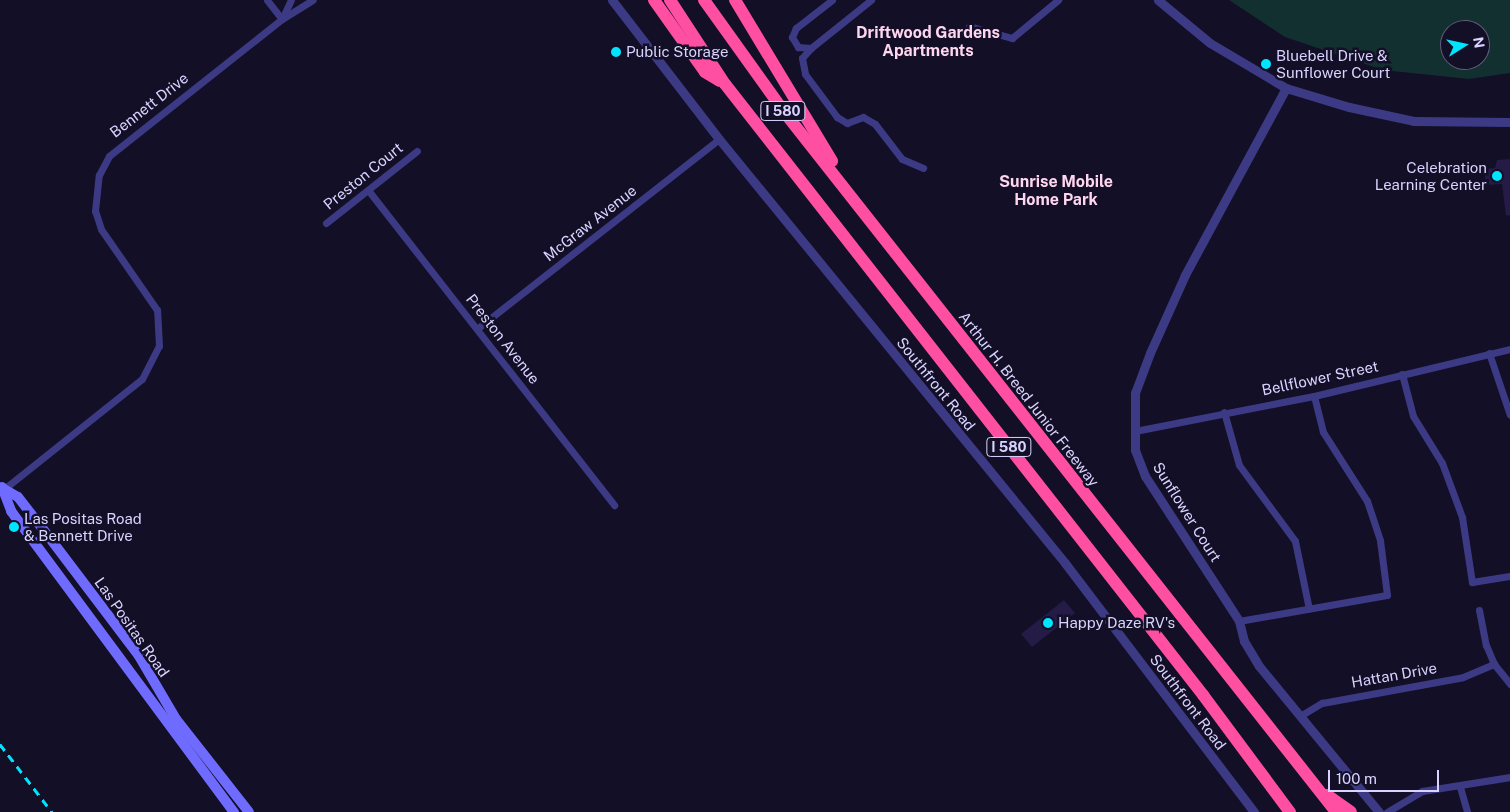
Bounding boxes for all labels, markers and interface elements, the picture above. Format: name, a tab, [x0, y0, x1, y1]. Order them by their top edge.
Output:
north arrow	[1440, 20, 1490, 70]
district label: Driftwood Gardens Apartments	[856, 23, 1000, 61]
text: N	[1470, 36, 1488, 49]
place label: Public Storage	[626, 43, 729, 61]
marker: Public Storage	[610, 46, 622, 58]
place label: Bluebell Drive & Sunflower Court	[1276, 46, 1390, 81]
marker: Bluebell Drive & Sunflower Court	[1260, 58, 1272, 70]
street label: Bennett Drive	[106, 69, 192, 141]
road number: I 580	[759, 100, 807, 122]
street label: Preston Court	[320, 139, 406, 213]
place label: Celebration Learning Center	[1375, 158, 1487, 193]
marker: Celebration Learning Center	[1491, 170, 1503, 182]
district label: Sunrise Mobile Home Park	[999, 172, 1113, 210]
street label: McGraw Avenue	[540, 181, 640, 265]
street label: Preston Avenue	[462, 290, 544, 388]
street label: Arthur H. Breed Junior Freeway	[955, 308, 1103, 490]
street label: Southfront Road	[893, 334, 979, 434]
street label: Bellflower Street	[1260, 357, 1380, 399]
road number: I 580	[985, 436, 1033, 458]
street label: Sunflower Court	[1149, 459, 1225, 565]
place label: Las Positas Road & Bennett Drive	[24, 509, 142, 544]
marker: Las Positas Road & Bennett Drive	[8, 521, 20, 533]
street label: Las Positas Road	[91, 574, 173, 680]
place label: Happy Daze RV's	[1058, 614, 1175, 632]
marker: Happy Daze RV's	[1042, 617, 1054, 629]
street label: Southfront Road	[1146, 651, 1230, 753]
street label: Hattan Drive	[1350, 659, 1438, 691]
scale bar	[1330, 760, 1441, 792]
text: 100 m	[1336, 770, 1377, 787]

